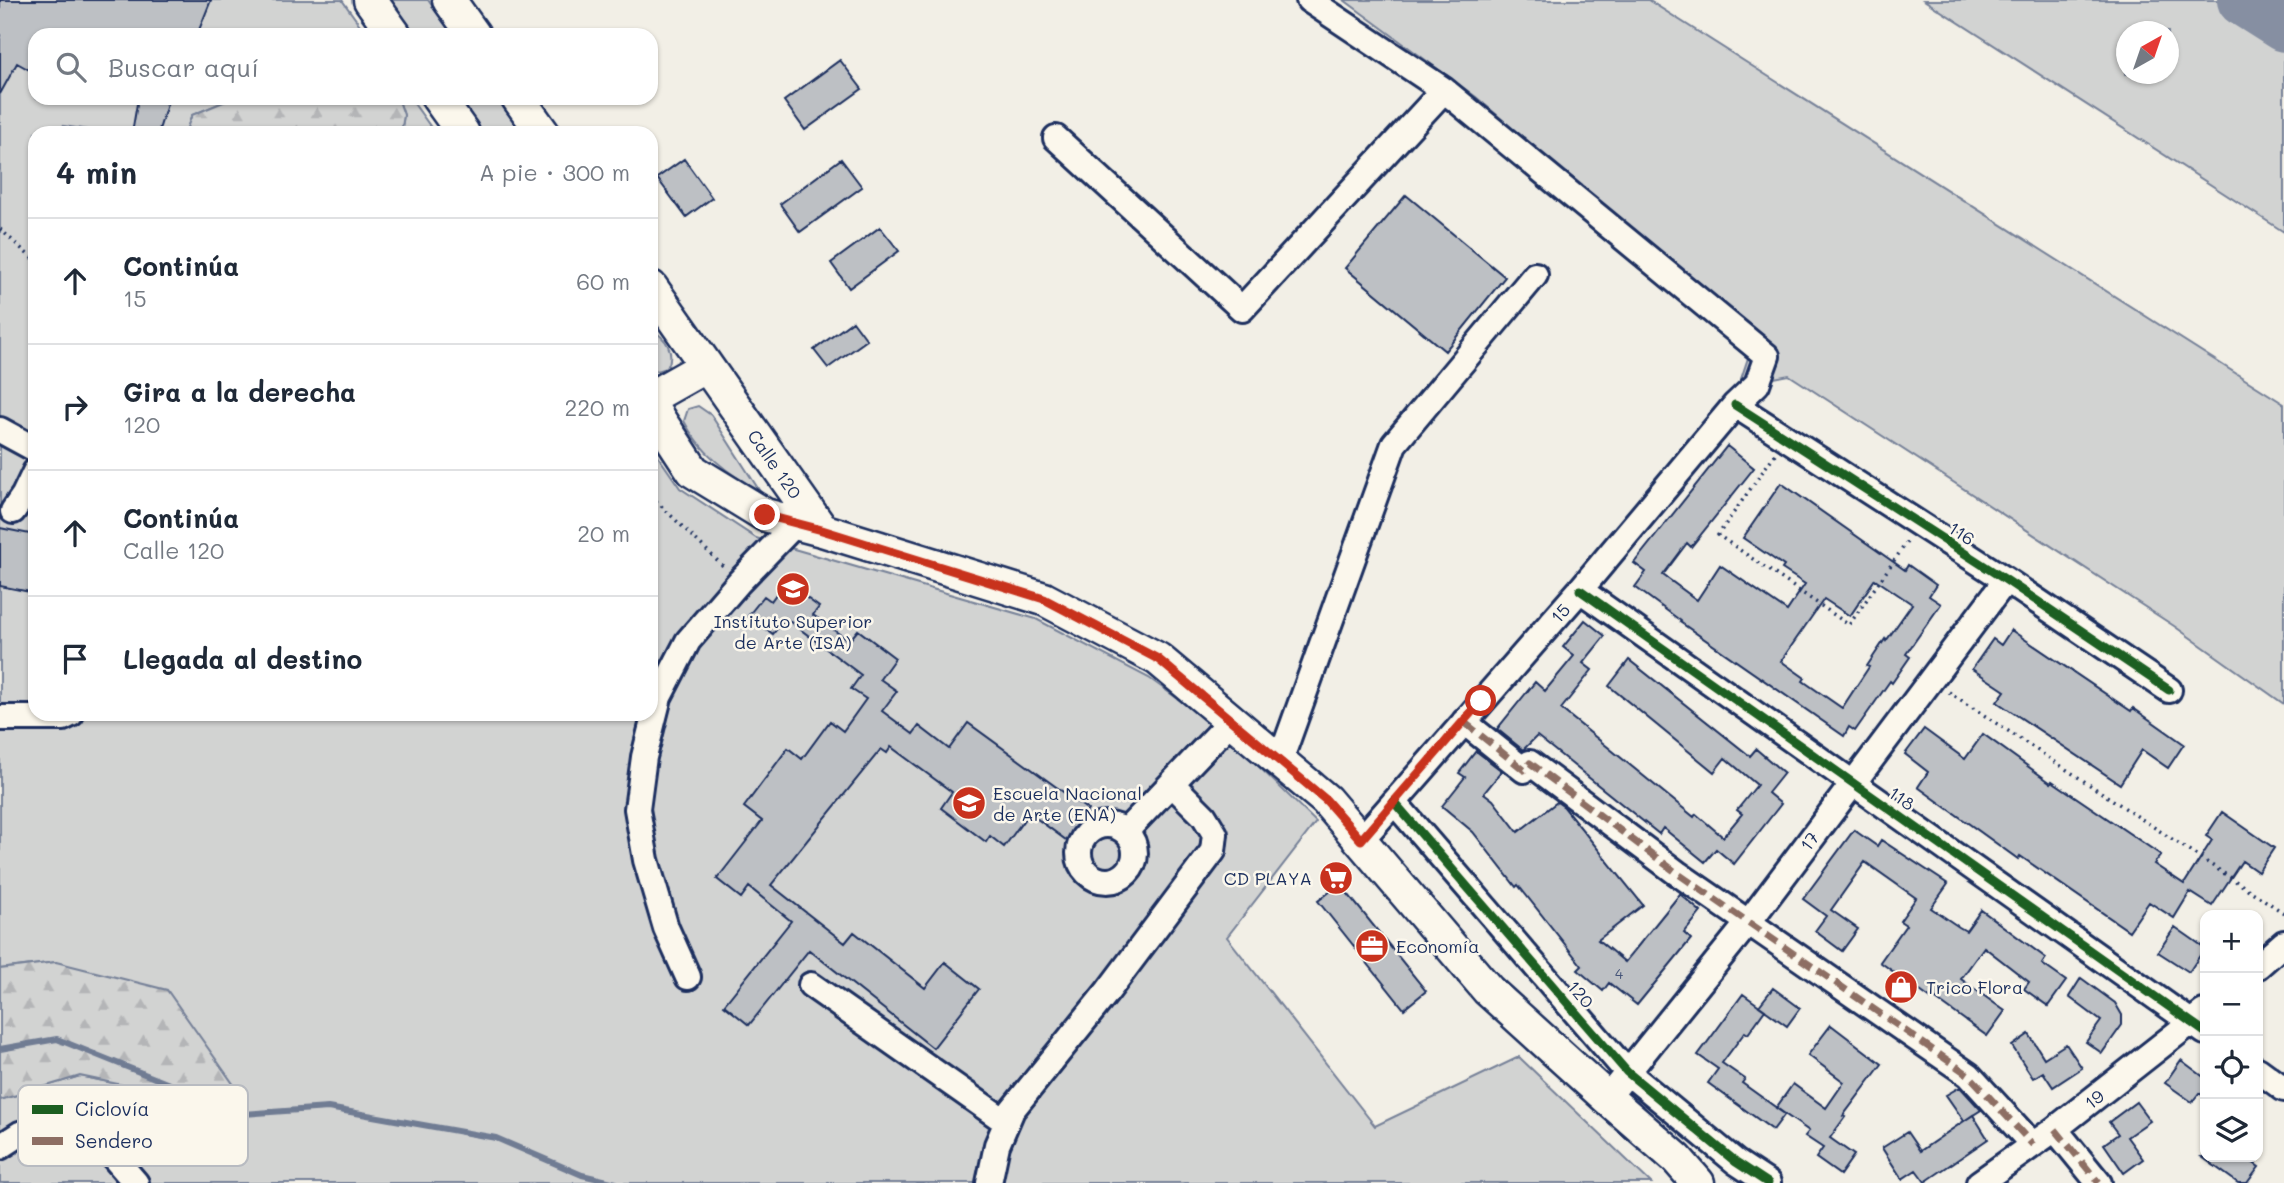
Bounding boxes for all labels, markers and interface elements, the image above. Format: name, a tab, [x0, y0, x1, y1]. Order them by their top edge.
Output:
north arrow	[2116, 21, 2179, 84]
search box	[28, 28, 658, 105]
icon: search	[52, 48, 90, 86]
text: Buscar aquí	[108, 50, 259, 84]
text: 4 min	[56, 152, 137, 192]
text: A pie · 300 m	[479, 157, 630, 187]
text: Continúa	[123, 249, 239, 283]
icon: ahead	[56, 262, 94, 300]
text: 60 m	[576, 266, 630, 296]
text: 15	[123, 283, 147, 313]
text: Gira a la derecha	[123, 375, 356, 409]
icon: right	[56, 388, 94, 426]
text: 220 m	[564, 392, 630, 422]
text: 120	[123, 409, 160, 439]
street label: Calle 120	[742, 425, 808, 503]
route end	[749, 499, 780, 530]
text: Continúa	[123, 501, 239, 535]
icon: ahead	[56, 514, 94, 552]
street label: 116	[1944, 516, 1980, 550]
text: 20 m	[577, 518, 630, 548]
text: Calle 120	[123, 535, 224, 565]
school or university icon: Instituto Superior de Arte (ISA)	[774, 570, 812, 608]
street label: 15	[1545, 598, 1575, 628]
place label: Instituto Superior de Arte (ISA)	[714, 609, 872, 654]
icon: arrive	[56, 640, 94, 678]
text: Llegada al destino	[123, 642, 362, 676]
route start	[1465, 685, 1496, 716]
street label: 118	[1884, 780, 1920, 816]
place label: Escuela Nacional de Arte (ENA)	[993, 781, 1142, 826]
school or university icon: Escuela Nacional de Arte (ENA)	[950, 784, 988, 822]
street label: 17	[1794, 827, 1824, 855]
supermarket icon: CD PLAYA	[1317, 859, 1355, 897]
place label: CD PLAYA	[1224, 866, 1312, 890]
map controls	[2200, 910, 2263, 1162]
button: +	[2200, 910, 2263, 973]
office icon: Economía	[1353, 927, 1391, 965]
place label: Economía	[1396, 934, 1479, 958]
house number: 4	[1615, 964, 1624, 983]
shop icon: Trico Flora	[1882, 968, 1920, 1006]
button: −	[2200, 973, 2263, 1036]
street label: 120	[1562, 975, 1600, 1013]
place label: Trico Flora	[1926, 975, 2023, 999]
button: locate	[2200, 1036, 2263, 1099]
street label: 19	[2079, 1084, 2109, 1114]
legend	[18, 1085, 248, 1166]
text: Ciclovía	[75, 1096, 149, 1121]
button: layers	[2200, 1099, 2263, 1162]
text: Sendero	[75, 1128, 153, 1153]

